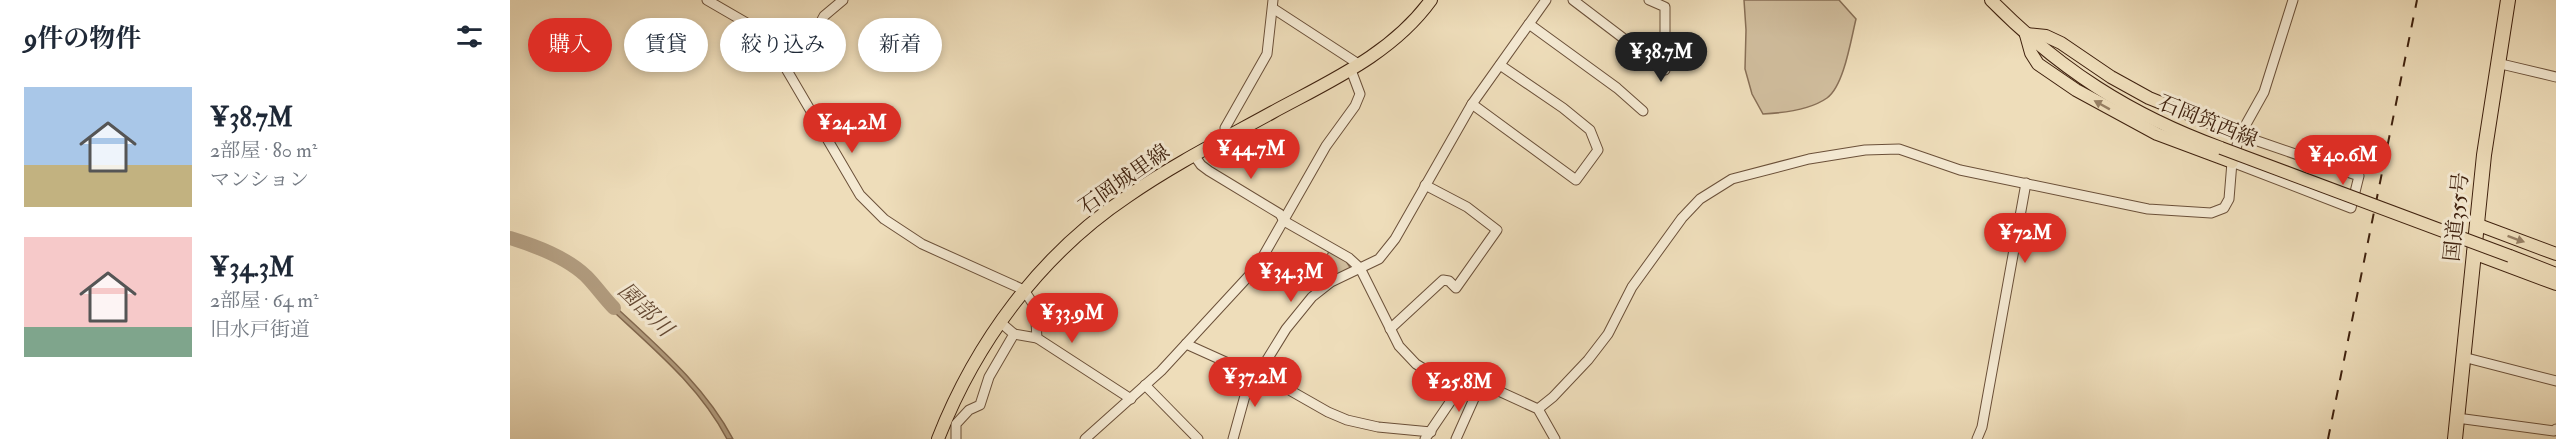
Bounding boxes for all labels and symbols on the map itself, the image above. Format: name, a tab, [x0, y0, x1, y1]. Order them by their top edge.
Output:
pin: ¥38.7M	[1612, 32, 1710, 83]
street label: 石岡筑西線	[2154, 89, 2262, 154]
one-way arrow	[2094, 100, 2111, 110]
pin: ¥24.2M	[803, 103, 901, 154]
pin: ¥44.7M	[1202, 129, 1300, 180]
pin: ¥40.6M	[2294, 135, 2392, 186]
street label: 石岡城里線	[1074, 138, 1175, 221]
street label: 国道355号	[2438, 171, 2475, 263]
pin: ¥72M	[1989, 213, 2061, 264]
one-way arrow	[2507, 235, 2525, 245]
pin: ¥34.3M	[1242, 252, 1340, 303]
water label: 園部川	[612, 277, 680, 344]
pin: ¥33.9M	[1023, 293, 1121, 344]
pin: ¥37.2M	[1206, 357, 1304, 408]
pin: ¥25.8M	[1410, 362, 1508, 413]

